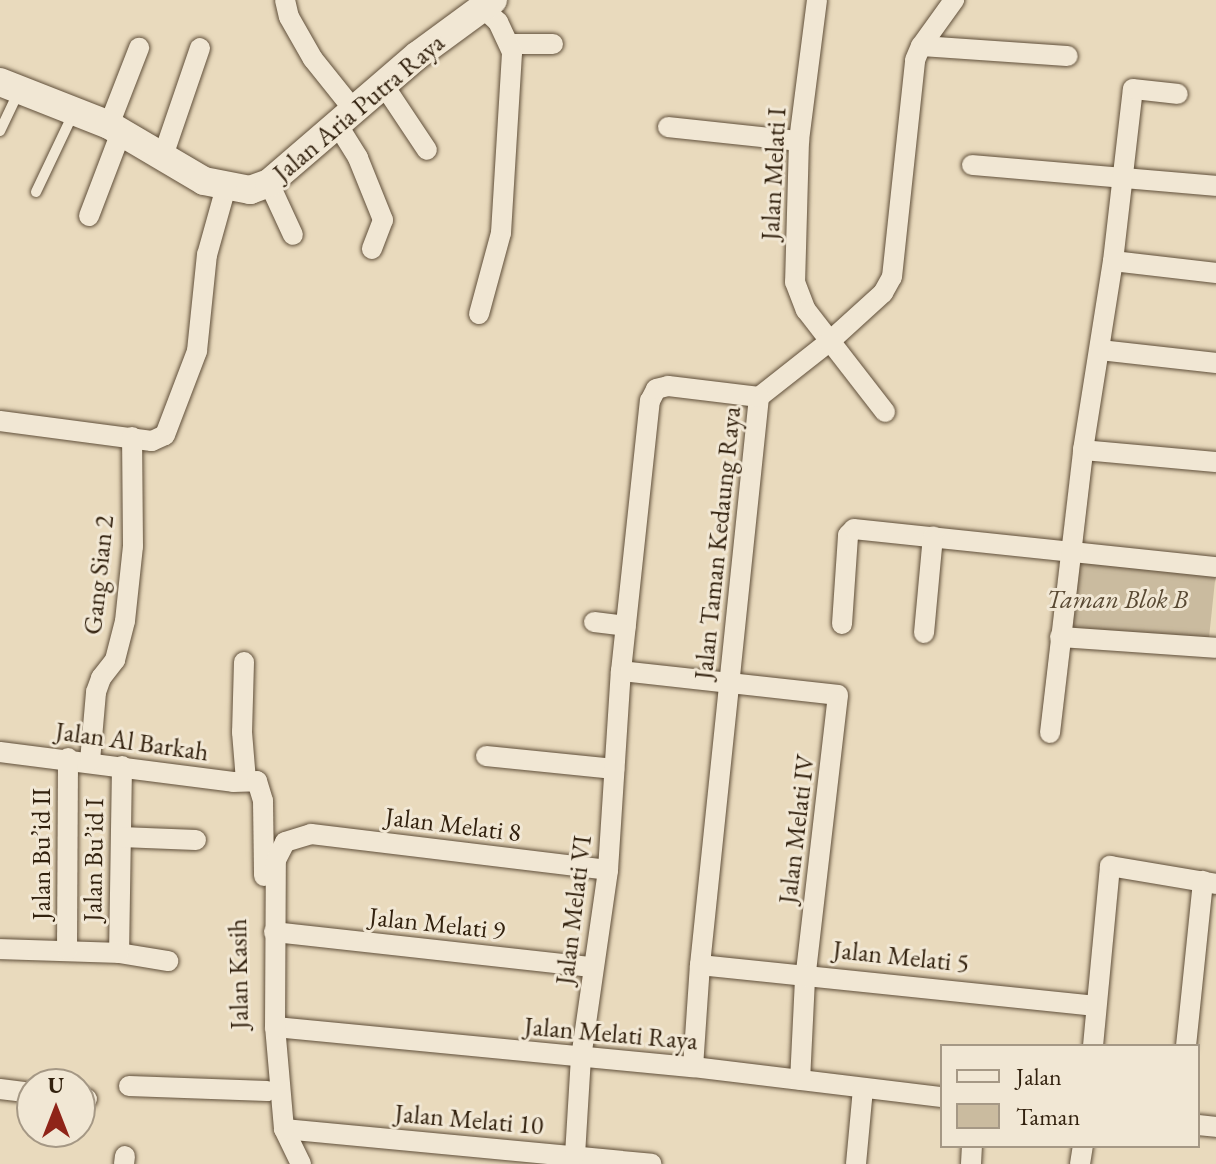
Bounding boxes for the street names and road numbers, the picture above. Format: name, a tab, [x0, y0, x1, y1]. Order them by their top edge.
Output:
street label: Jalan Aria Putra Raya	[267, 27, 451, 189]
street label: Jalan Melati I	[755, 107, 793, 241]
street label: Jalan Taman Kedaung Raya	[688, 405, 748, 681]
street label: Gang Sian 2	[77, 514, 121, 636]
street label: Jalan Al Barkah	[53, 716, 211, 768]
street label: Jalan Melati IV	[772, 752, 822, 906]
street label: Jalan Bu’id II	[26, 788, 58, 920]
street label: Jalan Bu’id I	[77, 798, 111, 922]
street label: Jalan Melati 8	[383, 801, 523, 849]
street label: Jalan Melati VI	[549, 833, 599, 987]
street label: Jalan Melati 9	[367, 901, 507, 947]
street label: Jalan Kasih	[222, 918, 256, 1030]
street label: Jalan Melati 5	[831, 934, 971, 980]
street label: Jalan Melati Raya	[523, 1011, 699, 1057]
street label: Jalan Melati 10	[393, 1098, 545, 1142]

